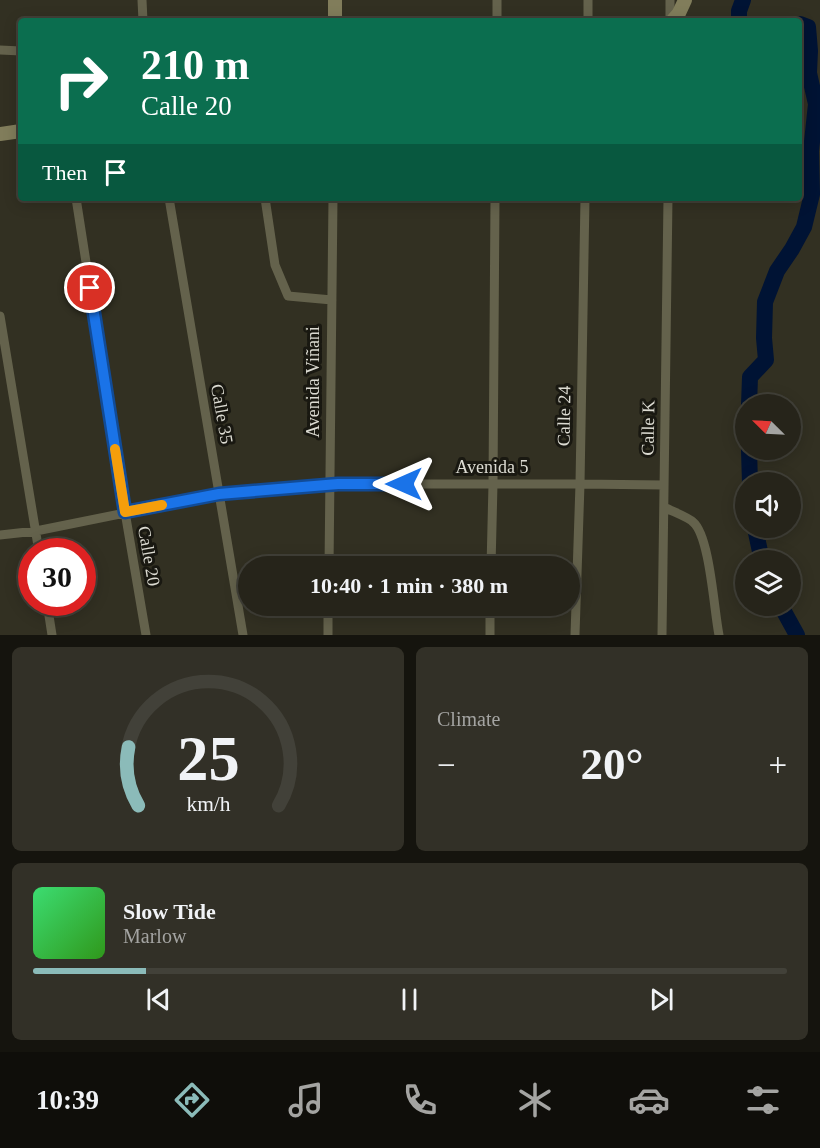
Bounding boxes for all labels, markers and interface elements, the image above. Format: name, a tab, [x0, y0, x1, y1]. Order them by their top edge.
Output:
icon: right	[42, 42, 120, 120]
text: 210 m	[141, 42, 250, 88]
text: Calle 20	[141, 91, 232, 121]
icon: arrive	[99, 156, 132, 189]
text: Then	[42, 160, 87, 185]
pin	[64, 262, 115, 313]
icon: arrive	[73, 271, 106, 304]
street label: Avenida Viñani	[303, 326, 323, 438]
street label: Calle 35	[207, 382, 237, 446]
street label: Calle 24	[553, 386, 575, 446]
north arrow	[735, 394, 801, 460]
map controls	[735, 394, 801, 616]
street label: Calle K	[638, 400, 658, 456]
position arrow	[372, 452, 436, 516]
street label: Avenida 5	[455, 457, 529, 477]
button: sound	[735, 472, 801, 538]
street label: Calle 20	[134, 524, 164, 588]
speed limit sign: 30	[18, 538, 96, 616]
button: layers	[735, 550, 801, 616]
text: 10:40 · 1 min · 380 m	[310, 573, 508, 598]
text: Climate	[437, 708, 500, 730]
text: 25	[177, 724, 239, 793]
text: 20°	[581, 739, 644, 789]
text: −	[437, 747, 456, 783]
text: +	[768, 747, 787, 783]
text: km/h	[186, 792, 230, 816]
text: Slow Tide	[123, 899, 216, 924]
text: Marlow	[123, 925, 186, 947]
icon: previous	[142, 983, 175, 1016]
icon: pause	[393, 983, 426, 1016]
icon: next	[645, 983, 678, 1016]
icon: directions	[171, 1079, 213, 1121]
icon: music	[285, 1079, 327, 1121]
icon: phone	[399, 1079, 441, 1121]
icon: climate	[514, 1079, 556, 1121]
icon: car	[628, 1079, 670, 1121]
icon: filters	[742, 1079, 784, 1121]
text: 10:39	[36, 1085, 99, 1115]

